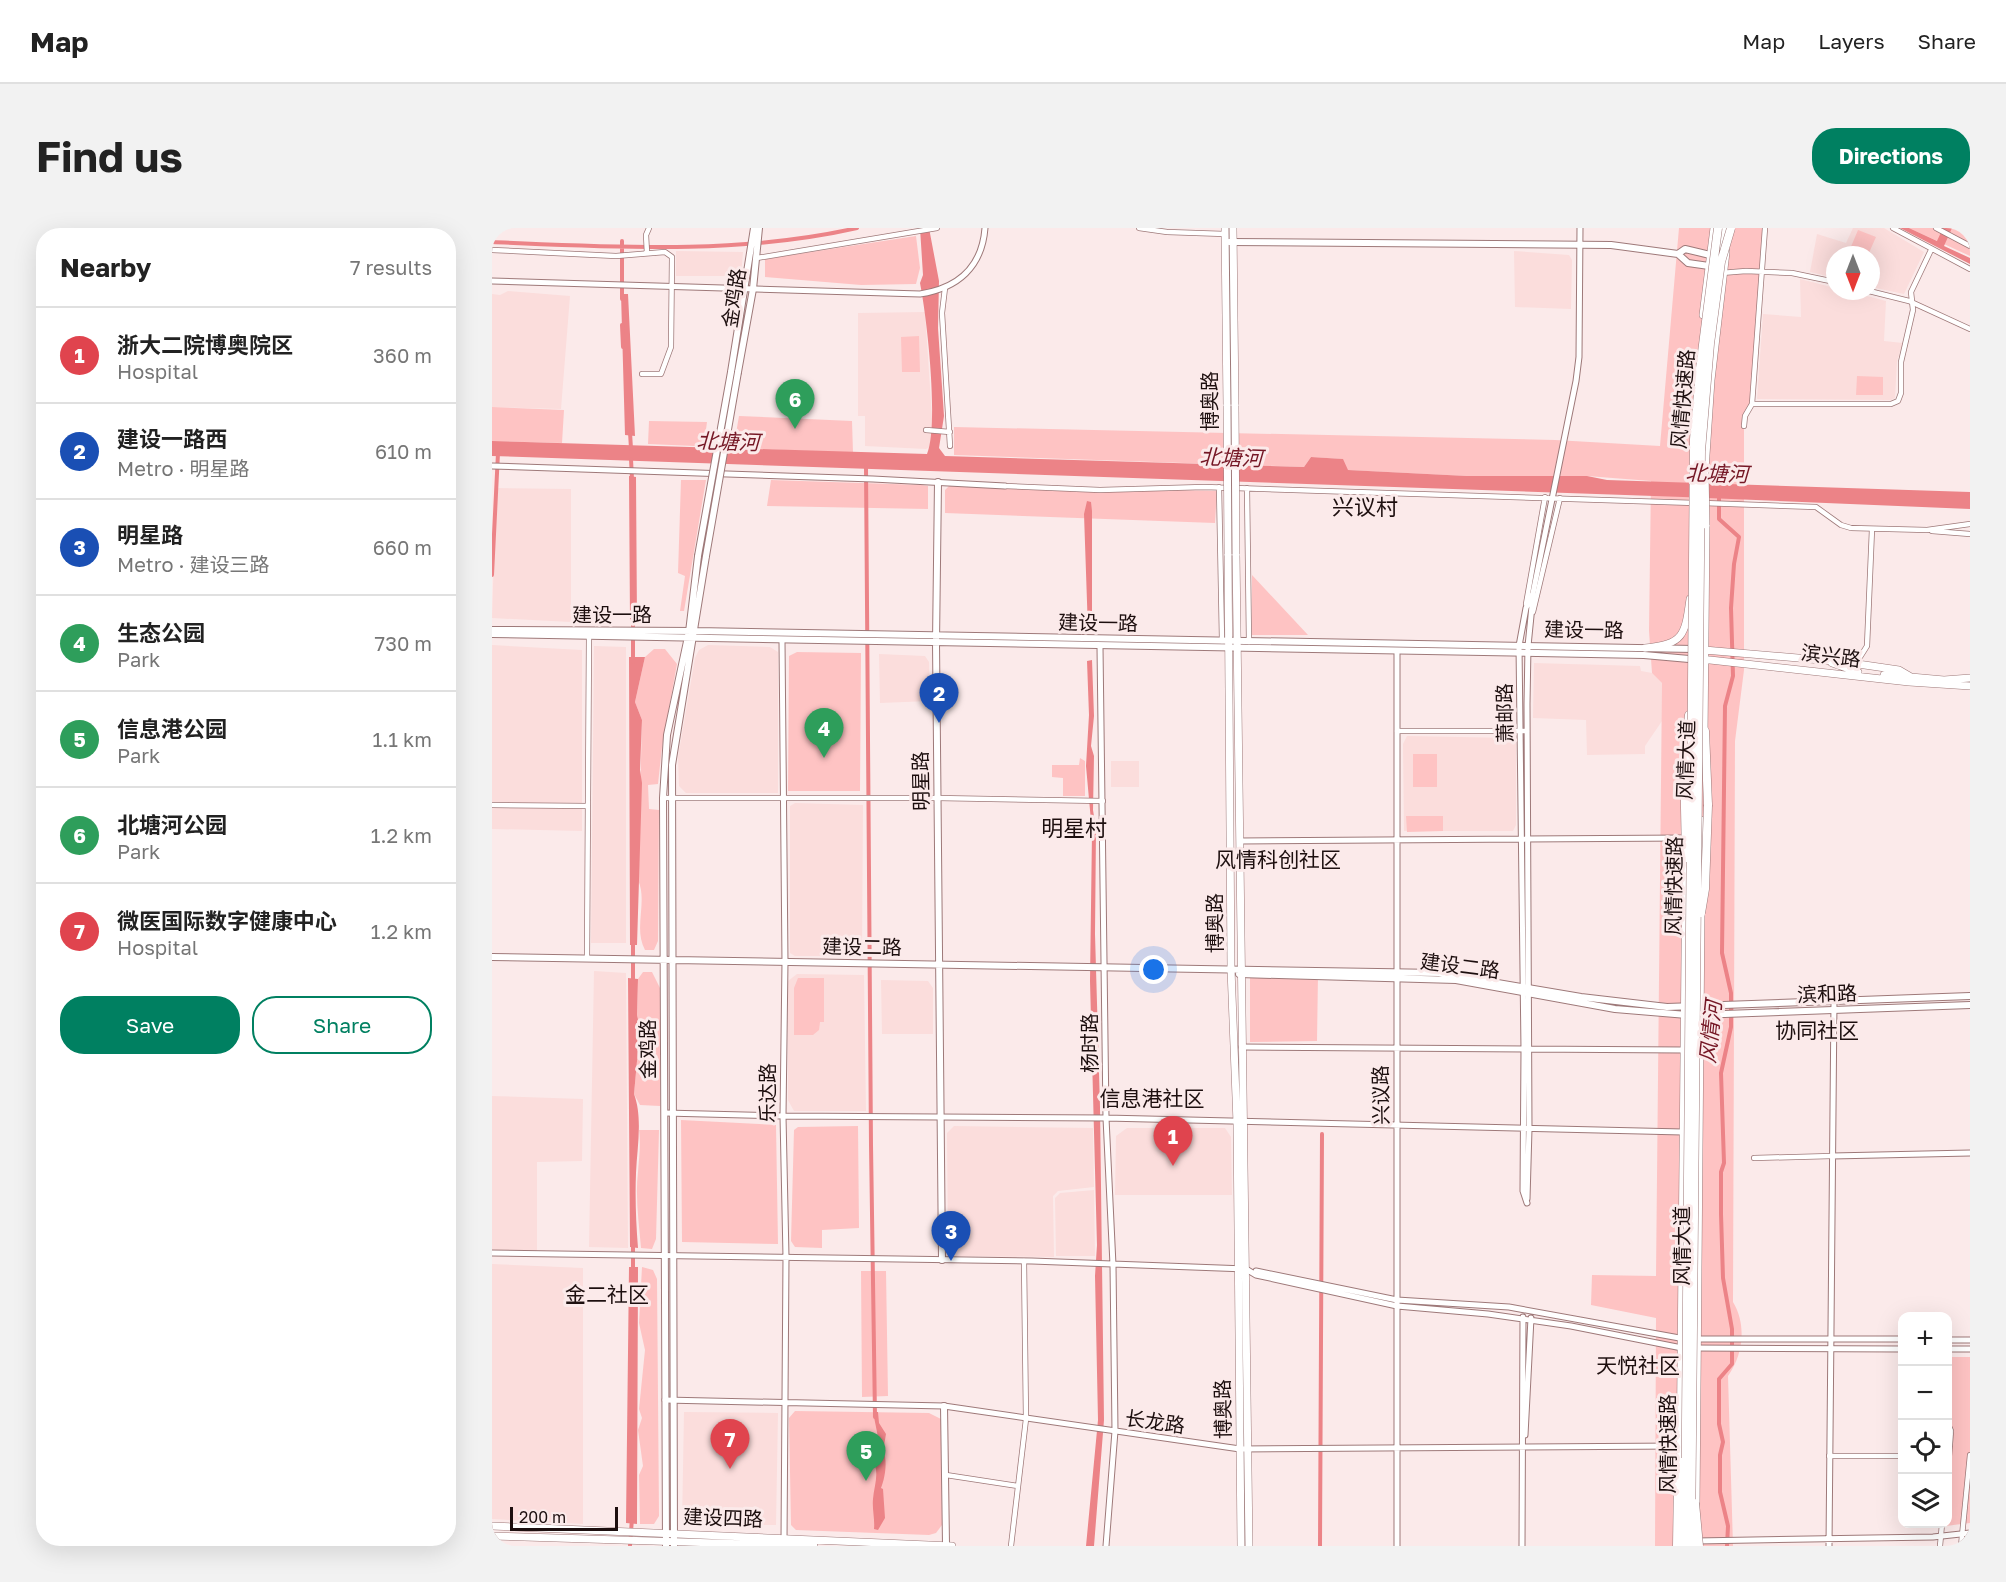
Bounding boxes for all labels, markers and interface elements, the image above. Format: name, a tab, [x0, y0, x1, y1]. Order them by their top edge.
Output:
text: Map	[30, 25, 88, 58]
text: Map	[1742, 28, 1785, 54]
text: Layers	[1818, 28, 1885, 54]
text: Share	[1918, 28, 1976, 54]
button: Directions	[1812, 128, 1970, 184]
text: Find us	[36, 131, 183, 181]
north arrow	[1826, 246, 1880, 300]
text: Nearby	[60, 252, 151, 283]
text: 7 results	[350, 255, 432, 279]
street label: 金鸡路	[716, 266, 750, 329]
text: 浙大二院博奥院区	[117, 331, 293, 358]
text: 1	[74, 343, 85, 367]
text: 360 m	[373, 343, 432, 367]
street label: 风情快速路	[1666, 348, 1698, 450]
text: Hospital	[117, 359, 198, 383]
street label: 博奥路	[1197, 371, 1221, 431]
pin: 6	[776, 380, 814, 429]
text: 建设一路西	[117, 425, 227, 452]
water label: 北塘河	[696, 427, 764, 455]
text: 2	[73, 439, 86, 463]
text: 610 m	[375, 439, 432, 463]
water label: 北塘河	[1199, 443, 1267, 471]
text: Metro · 明星路	[117, 456, 249, 480]
water label: 北塘河	[1685, 459, 1753, 487]
district label: 兴议村	[1332, 493, 1398, 520]
text: 明星路	[117, 521, 183, 548]
text: 3	[73, 535, 86, 559]
text: 660 m	[373, 535, 432, 559]
text: Metro · 建设三路	[117, 552, 269, 576]
street label: 建设一路	[572, 602, 652, 626]
street label: 建设一路	[1058, 609, 1138, 635]
street label: 建设一路	[1544, 616, 1624, 642]
text: 生态公园	[117, 619, 205, 646]
text: 4	[73, 631, 86, 655]
text: 730 m	[375, 631, 432, 655]
street label: 滨兴路	[1800, 639, 1862, 671]
text: Park	[117, 647, 160, 671]
pin: 2	[920, 674, 958, 723]
street label: 萧邮路	[1491, 683, 1517, 743]
pin: 4	[804, 708, 844, 758]
text: 信息港公园	[117, 715, 227, 742]
street label: 风情大道	[1672, 720, 1698, 800]
text: 5	[73, 727, 86, 751]
text: 1.1 km	[373, 727, 432, 751]
text: Park	[117, 743, 160, 767]
street label: 明星路	[907, 751, 933, 811]
text: 北塘河公园	[117, 811, 227, 838]
district label: 明星村	[1041, 814, 1107, 841]
text: 6	[73, 823, 86, 847]
text: 1.2 km	[371, 823, 432, 847]
street label: 风情快速路	[1660, 836, 1686, 936]
text: Park	[117, 839, 160, 863]
district label: 风情科创社区	[1215, 846, 1341, 872]
street label: 博奥路	[1202, 893, 1226, 953]
text: 微医国际数字健康中心	[117, 907, 337, 934]
text: 7	[74, 919, 85, 943]
text: 1.2 km	[371, 919, 432, 943]
street label: 建设二路	[822, 933, 902, 959]
text: Hospital	[117, 935, 198, 959]
street label: 建设二路	[1419, 948, 1501, 982]
your location	[1139, 955, 1168, 984]
street label: 滨和路	[1797, 980, 1857, 1006]
water label: 风情河	[1694, 995, 1727, 1065]
button: Save	[60, 996, 240, 1054]
button: Share	[252, 996, 432, 1054]
street label: 杨时路	[1077, 1013, 1101, 1073]
district label: 协同社区	[1775, 1017, 1859, 1043]
street label: 金鸡路	[635, 1019, 659, 1079]
street label: 乐达路	[755, 1063, 779, 1123]
street label: 兴议路	[1367, 1065, 1393, 1125]
district label: 信息港社区	[1100, 1085, 1205, 1111]
pin: 1	[1154, 1116, 1192, 1166]
street label: 风情大道	[1669, 1206, 1693, 1286]
pin: 3	[932, 1212, 970, 1261]
district label: 金二社区	[565, 1281, 649, 1307]
map controls	[1898, 1312, 1952, 1528]
button: +	[1898, 1312, 1952, 1366]
district label: 天悦社区	[1596, 1352, 1680, 1378]
button: −	[1898, 1366, 1952, 1420]
street label: 博奥路	[1209, 1379, 1235, 1439]
street label: 风情快速路	[1655, 1394, 1679, 1494]
street label: 长龙路	[1124, 1405, 1187, 1437]
pin: 7	[710, 1420, 750, 1469]
button: locate	[1898, 1420, 1952, 1474]
pin: 5	[846, 1432, 886, 1481]
button: layers	[1898, 1474, 1952, 1528]
scale bar	[510, 1504, 618, 1532]
street label: 建设四路	[683, 1504, 763, 1530]
text: 200 m	[519, 1507, 566, 1527]

